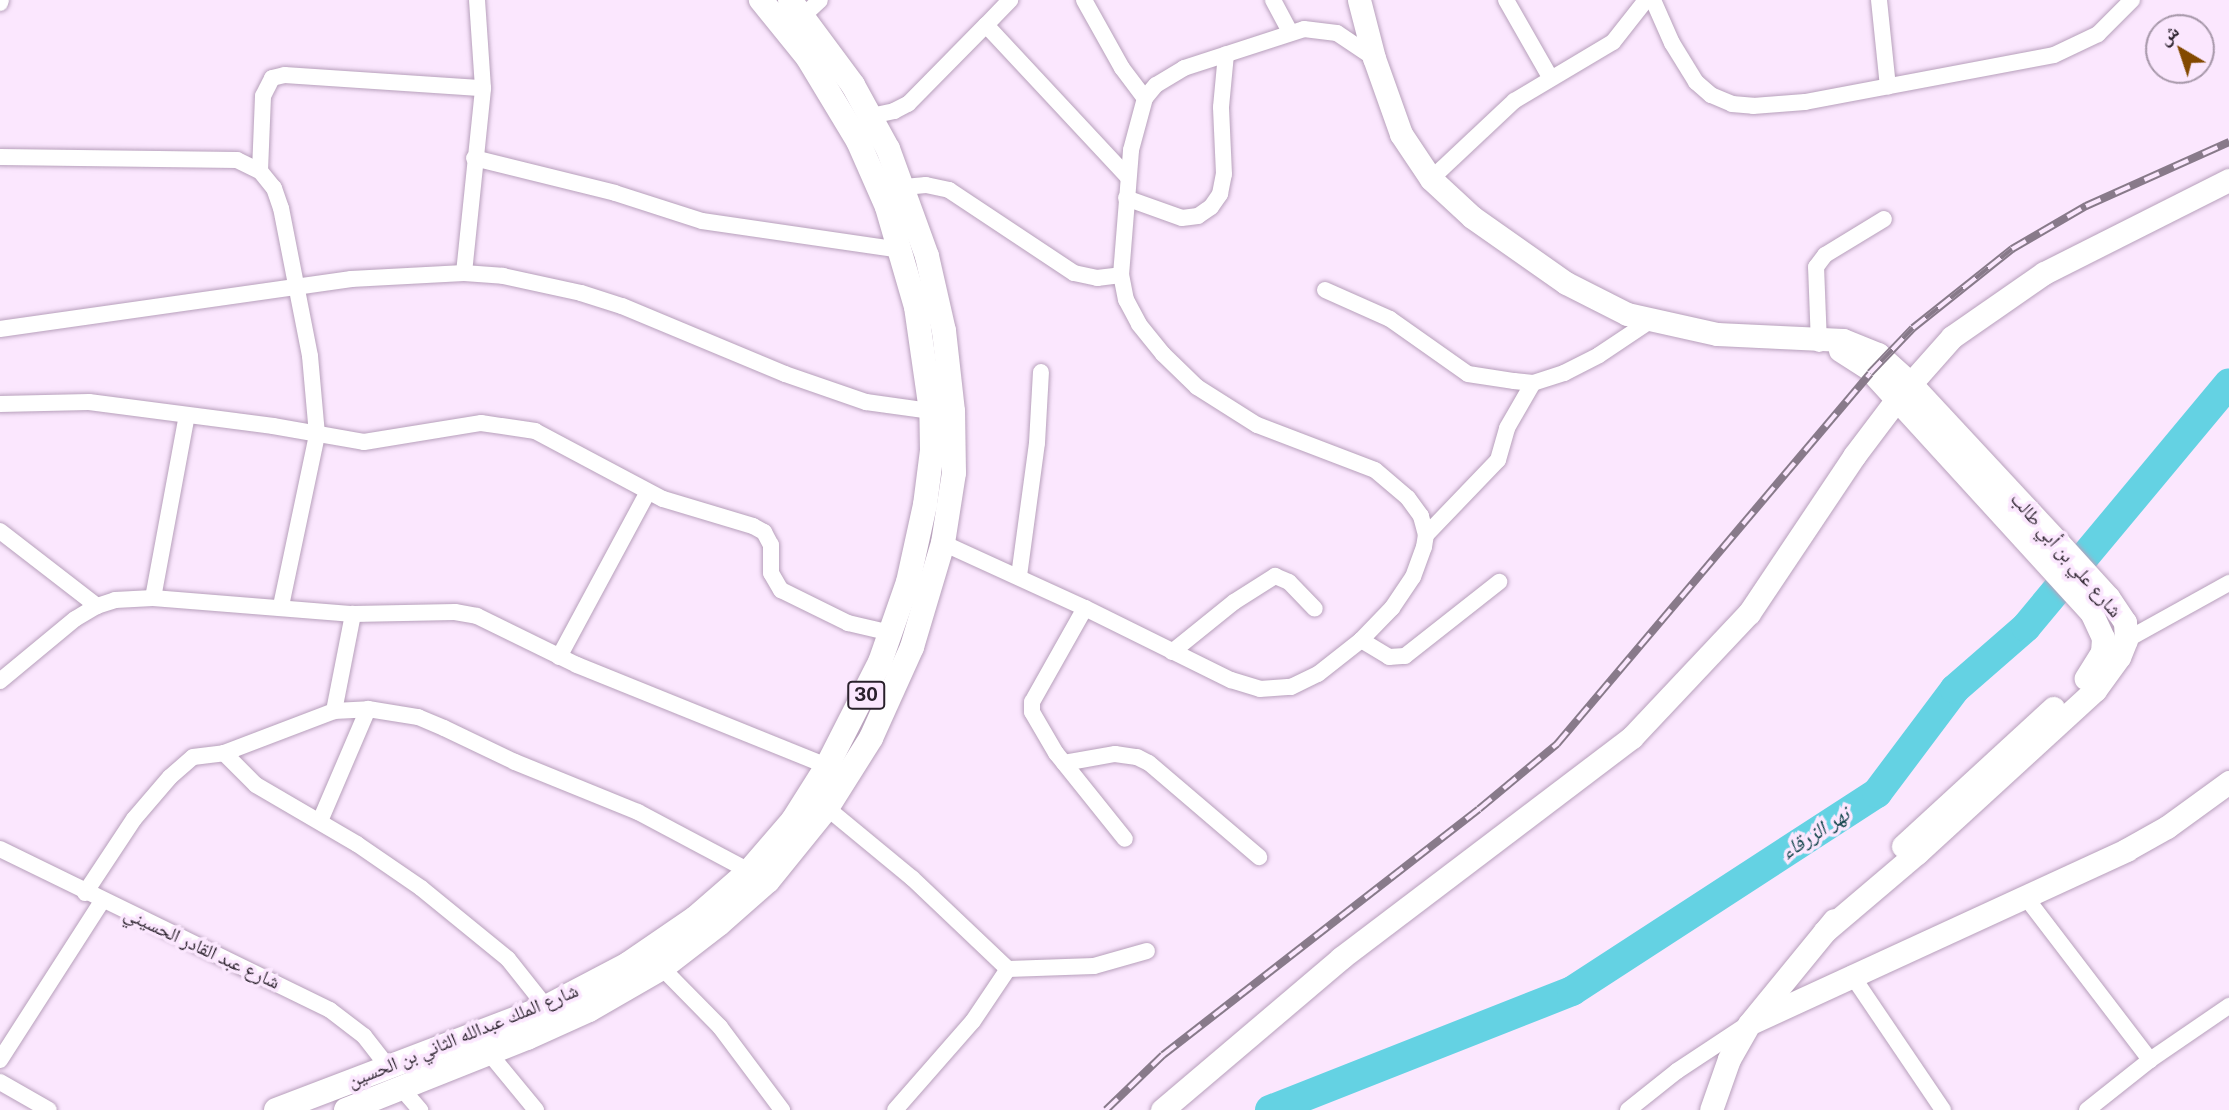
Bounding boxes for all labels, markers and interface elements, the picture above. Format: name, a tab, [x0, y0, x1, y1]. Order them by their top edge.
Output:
north arrow	[2145, 14, 2215, 84]
text: ش	[2153, 19, 2183, 49]
street label: شارع علي بن أبي طالب	[2006, 488, 2126, 622]
road number: 30	[847, 680, 885, 710]
water label: نهر الزرقاء	[1776, 802, 1854, 864]
street label: شارع عبد القادر الحسيني	[120, 902, 284, 994]
street label: شارع الملك عبدالله الثاني بن الحسين	[344, 979, 582, 1093]

